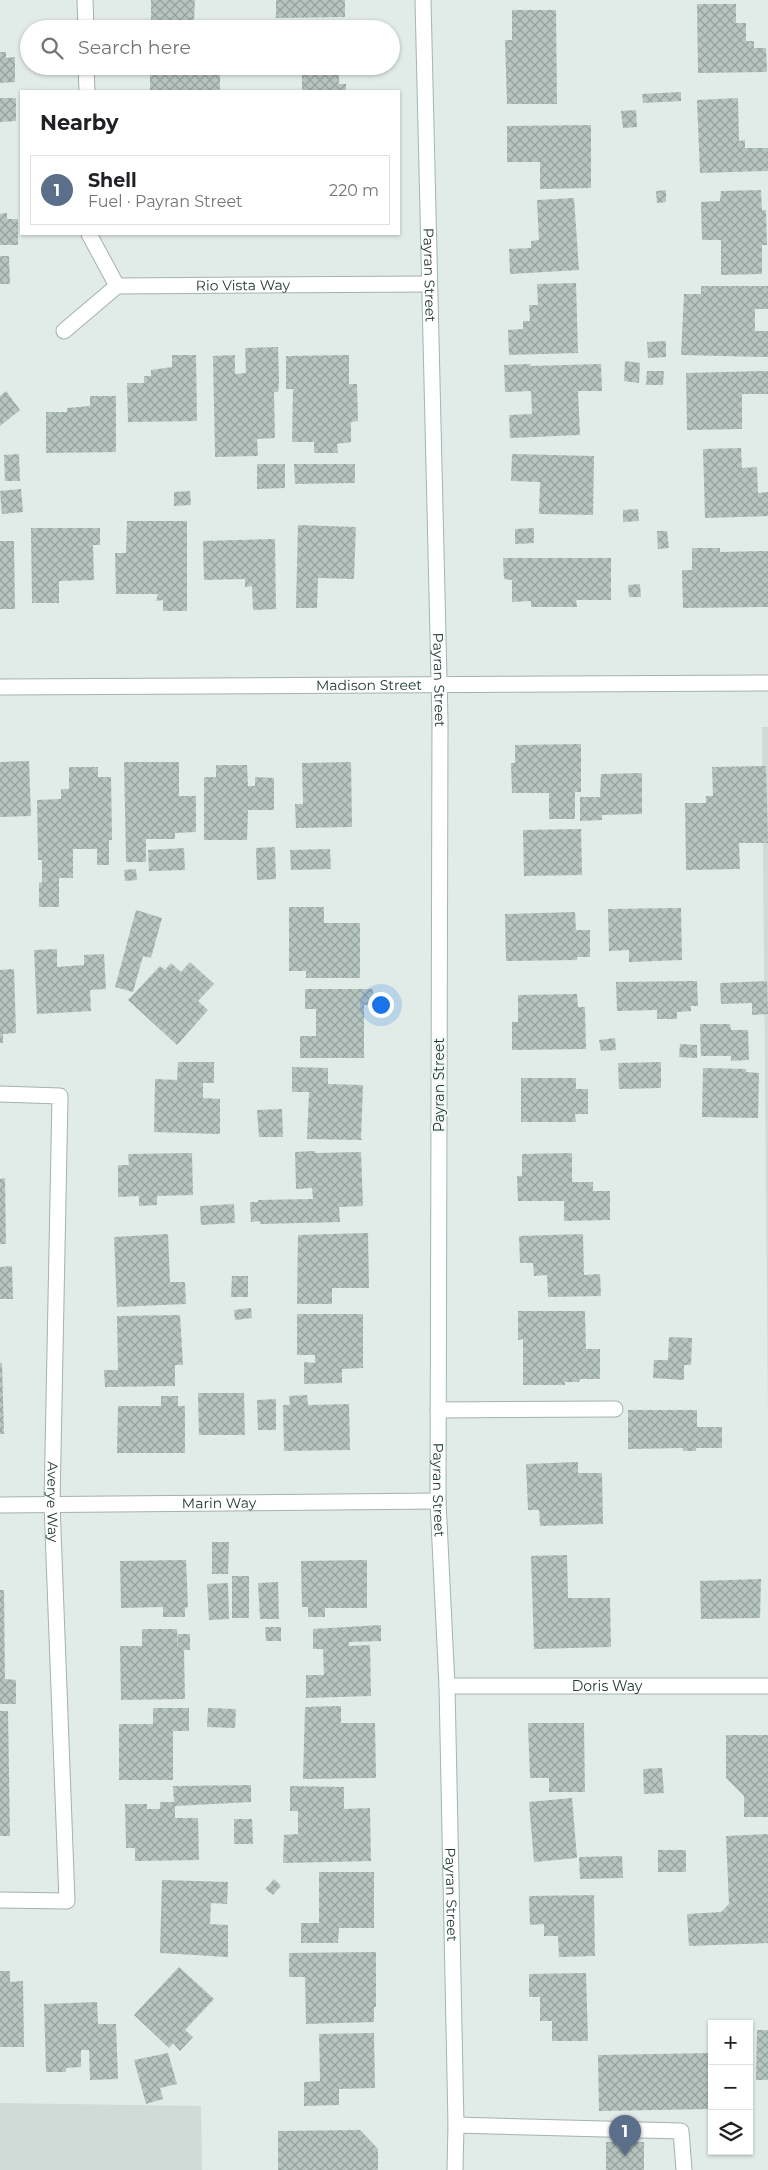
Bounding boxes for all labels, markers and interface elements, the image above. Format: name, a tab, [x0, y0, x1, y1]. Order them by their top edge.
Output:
search box	[20, 20, 400, 75]
icon: search	[38, 34, 66, 62]
text: Search here	[78, 36, 191, 59]
text: Nearby	[40, 110, 119, 135]
text: Shell	[88, 169, 137, 192]
text: 1	[54, 181, 60, 200]
text: 220 m	[329, 181, 379, 200]
text: Fuel · Payran Street	[88, 192, 243, 211]
street label: Payran Street	[419, 228, 440, 323]
street label: Rio Vista Way	[196, 276, 291, 294]
street label: Payran Street	[429, 632, 449, 727]
street label: Madison Street	[316, 676, 422, 694]
your location	[368, 992, 394, 1018]
street label: Payran Street	[430, 1038, 448, 1132]
street label: Payran Street	[429, 1443, 449, 1538]
street label: Averye Way	[43, 1461, 62, 1543]
street label: Marin Way	[182, 1494, 257, 1512]
street label: Doris Way	[572, 1677, 643, 1695]
street label: Payran Street	[441, 1847, 461, 1942]
map controls	[708, 2020, 753, 2155]
button: +	[708, 2020, 753, 2065]
button: −	[708, 2065, 753, 2110]
button: layers	[708, 2110, 753, 2155]
pin: 1	[609, 2115, 641, 2156]

